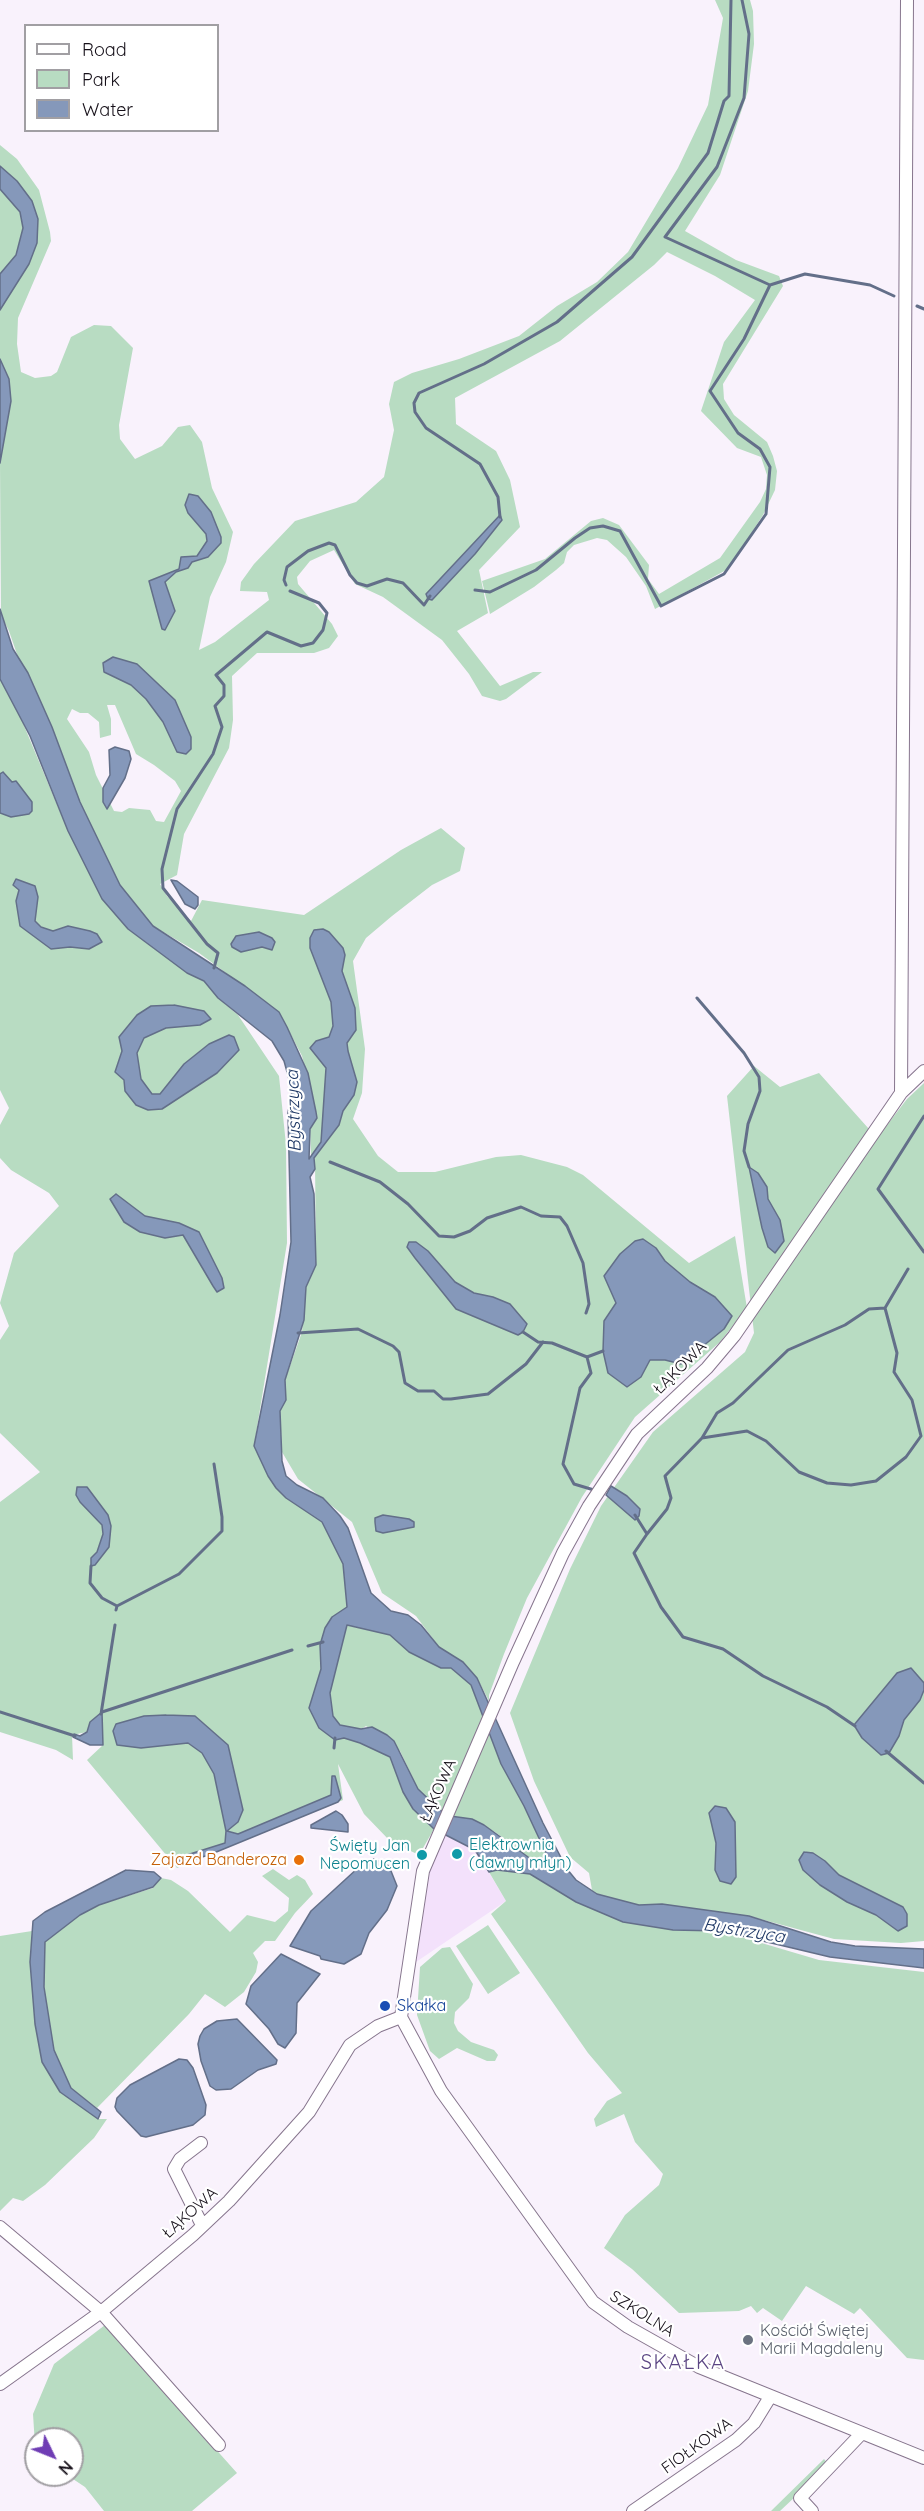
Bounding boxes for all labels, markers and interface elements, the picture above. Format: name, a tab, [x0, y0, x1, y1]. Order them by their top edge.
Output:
legend	[24, 24, 219, 132]
text: Road	[82, 38, 127, 61]
text: Park	[82, 68, 120, 91]
text: Water	[82, 98, 133, 121]
water label: Bystrzyca	[282, 1070, 306, 1152]
street label: ŁĄKOWA	[649, 1337, 711, 1399]
street label: ŁĄKOWA	[415, 1756, 461, 1826]
place label: Elektrownia (dawny młyn)	[469, 1835, 572, 1873]
place label: Święty Jan Nepomucen	[320, 1836, 410, 1874]
marker: Elektrownia (dawny młyn)	[450, 1847, 464, 1861]
marker: Święty Jan Nepomucen	[415, 1848, 429, 1862]
place label: Zajazd Banderoza	[151, 1850, 287, 1870]
marker: Zajazd Banderoza	[292, 1853, 306, 1867]
water label: Bystrzyca	[702, 1914, 786, 1948]
place label: Skałka	[397, 1996, 446, 2016]
marker: Skałka	[378, 1999, 392, 2013]
street label: ŁĄKOWA	[158, 2183, 222, 2243]
street label: SZKOLNA	[606, 2287, 678, 2341]
place label: Kościół Świętej Marii Magdaleny	[760, 2321, 883, 2359]
marker: Kościół Świętej Marii Magdaleny	[741, 2333, 755, 2347]
district label: SKAŁKA	[641, 2351, 725, 2375]
street label: FIOŁKOWA	[658, 2414, 736, 2478]
north arrow	[24, 2427, 84, 2487]
text: N	[54, 2457, 77, 2479]

